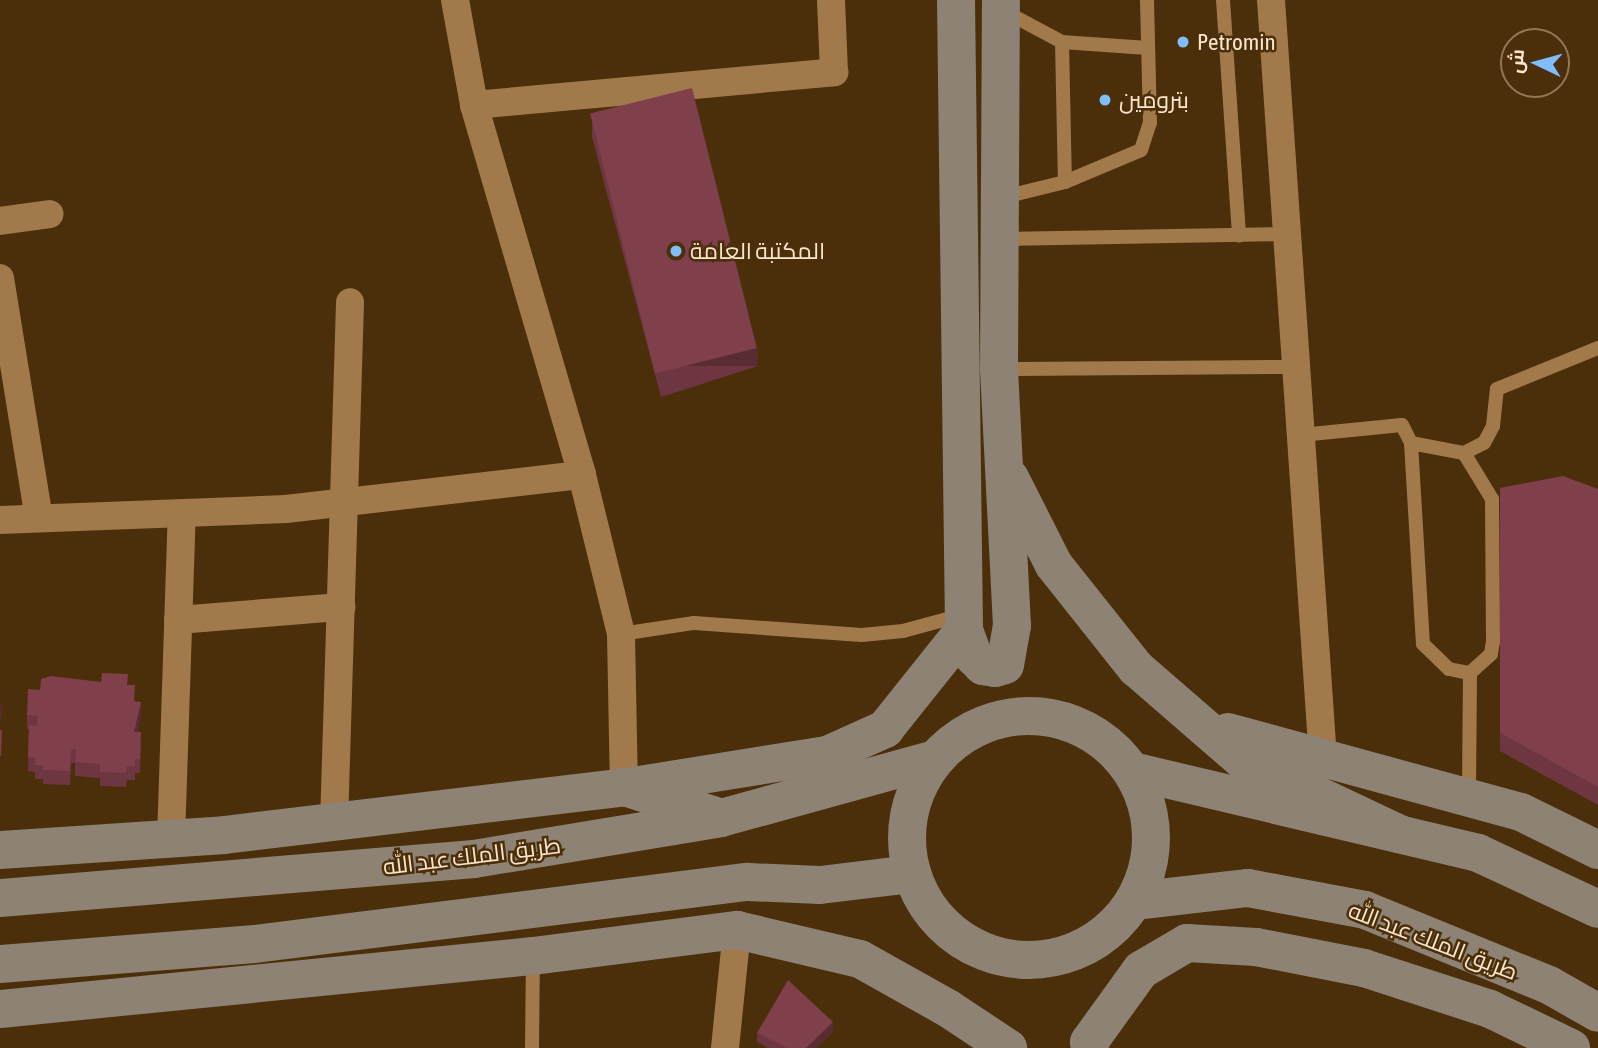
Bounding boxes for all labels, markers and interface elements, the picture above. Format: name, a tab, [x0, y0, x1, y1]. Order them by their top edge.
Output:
place label: Petromin	[1197, 28, 1276, 56]
north arrow	[1500, 28, 1570, 98]
marker: Petromin	[1175, 34, 1191, 50]
text: ش	[1504, 48, 1528, 74]
place label: بترومين	[1119, 86, 1189, 114]
marker: بترومين	[1097, 92, 1113, 108]
place label: المكتبة العامة	[690, 237, 825, 265]
marker: المكتبة العامة	[668, 243, 684, 259]
street label: طريق الملك عبد الله	[381, 831, 563, 881]
street label: طريق الملك عبد الله	[1344, 896, 1522, 986]

